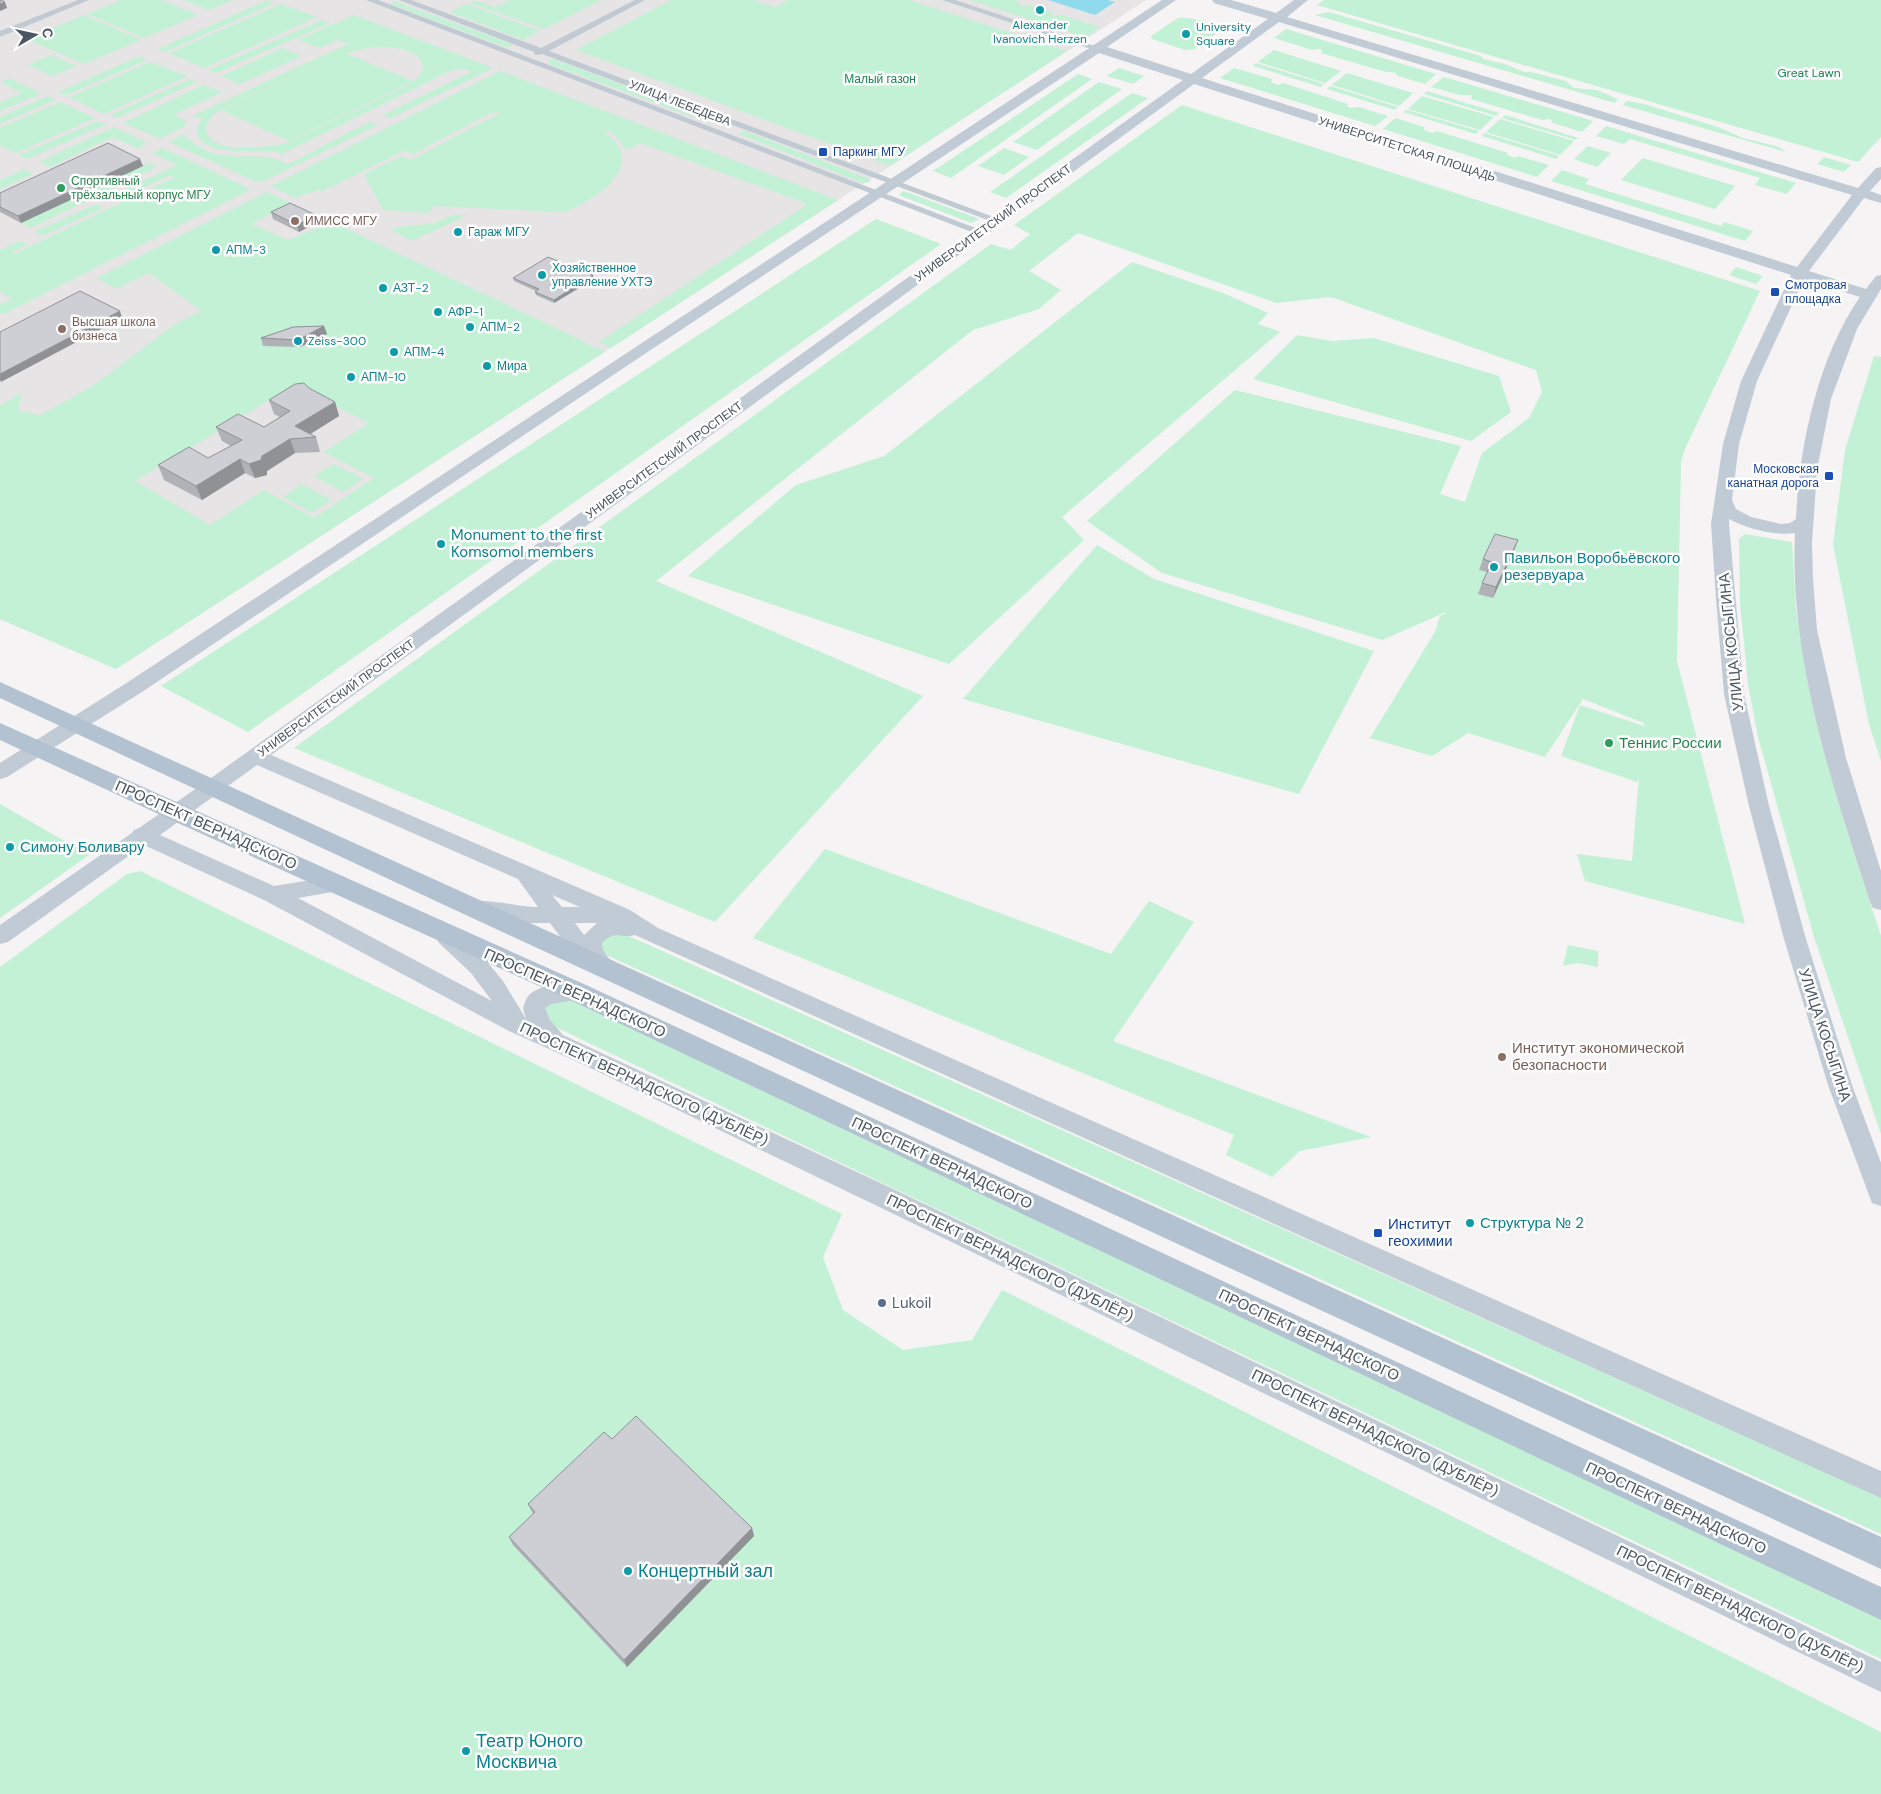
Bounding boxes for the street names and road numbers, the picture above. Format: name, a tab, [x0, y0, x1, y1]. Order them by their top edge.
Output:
street label: УЛИЦА ЛЕБЕДЕВА	[627, 76, 733, 130]
street label: УНИВЕРСИТЕТСКАЯ ПЛОЩАДЬ	[1316, 113, 1498, 185]
street label: УНИВЕРСИТЕТСКИЙ ПРОСПЕКТ	[911, 160, 1075, 285]
street label: УНИВЕРСИТЕТСКИЙ ПРОСПЕКТ	[582, 397, 746, 522]
street label: УЛИЦА КОСЫГИНА	[1714, 572, 1748, 712]
street label: УНИВЕРСИТЕТСКИЙ ПРОСПЕКТ	[254, 635, 418, 760]
street label: ПРОСПЕКТ ВЕРНАДСКОГО	[112, 776, 300, 874]
street label: ПРОСПЕКТ ВЕРНАДСКОГО	[481, 944, 669, 1042]
street label: УЛИЦА КОСЫГИНА	[1794, 966, 1856, 1104]
street label: ПРОСПЕКТ ВЕРНАДСКОГО (ДУБЛЁР)	[517, 1017, 771, 1151]
street label: ПРОСПЕКТ ВЕРНАДСКОГО	[848, 1112, 1036, 1214]
street label: ПРОСПЕКТ ВЕРНАДСКОГО (ДУБЛЁР)	[883, 1189, 1137, 1327]
street label: ПРОСПЕКТ ВЕРНАДСКОГО	[1215, 1284, 1403, 1386]
street label: ПРОСПЕКТ ВЕРНАДСКОГО (ДУБЛЁР)	[1248, 1364, 1502, 1502]
street label: ПРОСПЕКТ ВЕРНАДСКОГО	[1582, 1457, 1770, 1559]
street label: ПРОСПЕКТ ВЕРНАДСКОГО (ДУБЛЁР)	[1613, 1540, 1867, 1678]

